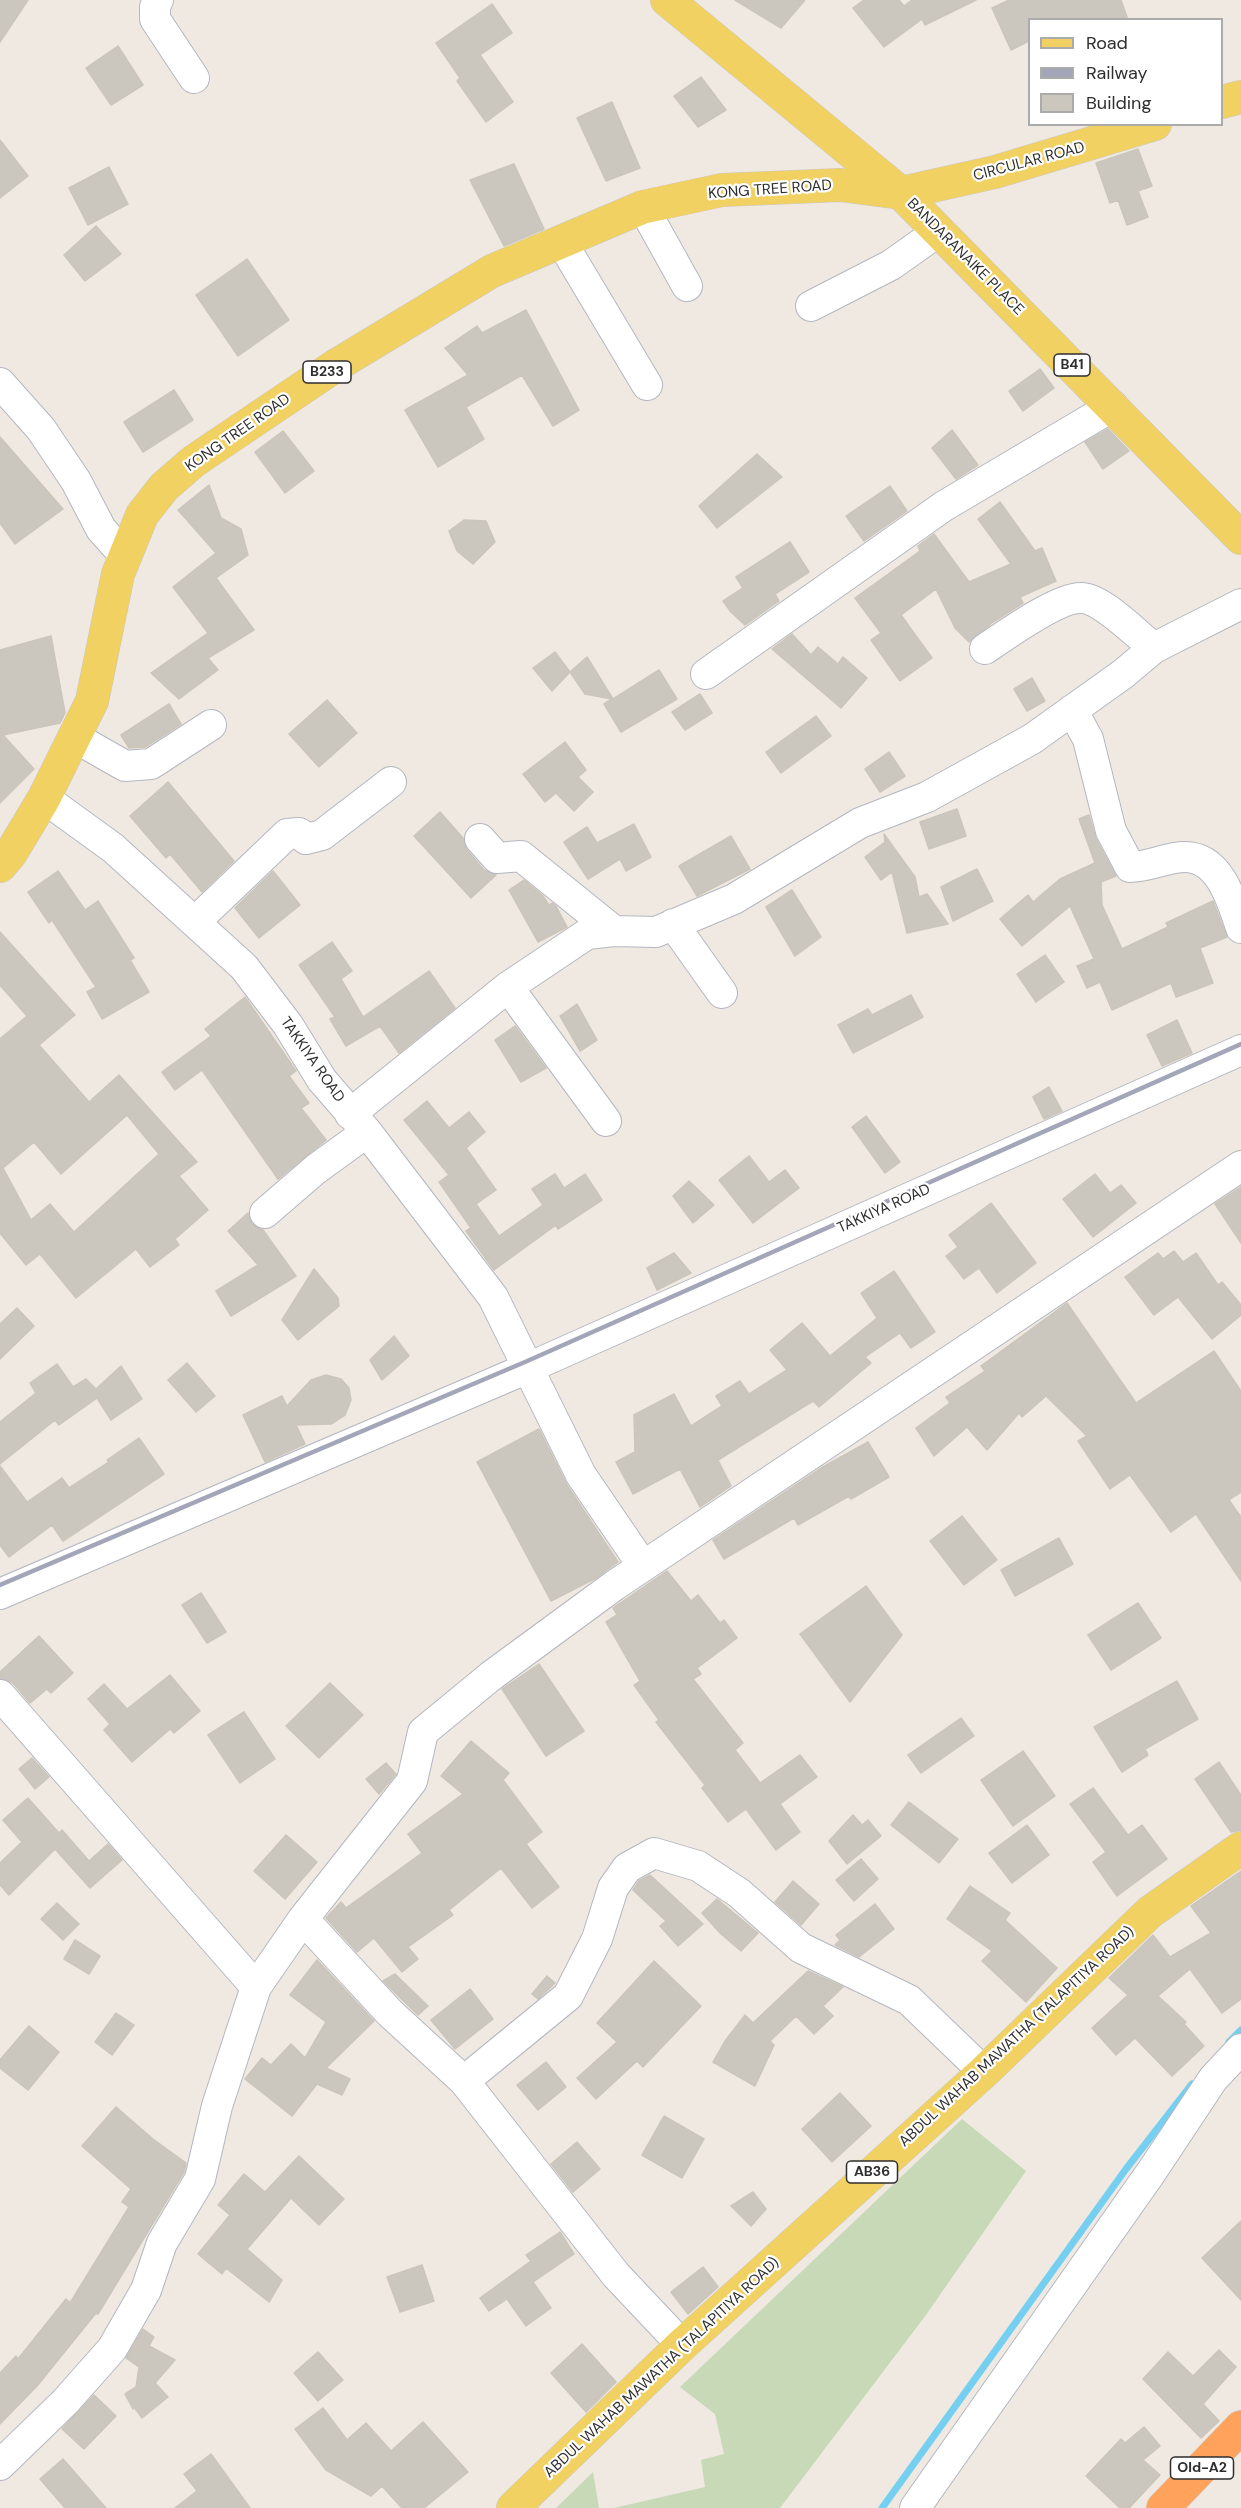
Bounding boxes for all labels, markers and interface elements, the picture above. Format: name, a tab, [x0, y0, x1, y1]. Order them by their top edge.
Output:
legend	[1028, 18, 1223, 126]
text: Road	[1086, 31, 1128, 55]
text: Railway	[1086, 61, 1148, 85]
text: Building	[1086, 91, 1151, 115]
street label: CIRCULAR ROAD	[971, 138, 1087, 186]
street label: KONG TREE ROAD	[708, 177, 832, 203]
street label: BANDARANAIKE PLACE	[903, 195, 1027, 319]
road number: B41	[1054, 354, 1090, 376]
road number: B233	[303, 361, 351, 383]
street label: KONG TREE ROAD	[182, 390, 294, 476]
street label: TAKKIYA ROAD	[276, 1014, 348, 1106]
street label: TAKKIYA ROAD	[835, 1180, 933, 1238]
street label: ABDUL WAHAB MAWATHA (TALAPITIYA ROAD)	[896, 1923, 1138, 2151]
road number: AB36	[846, 2161, 898, 2183]
street label: ABDUL WAHAB MAWATHA (TALAPITIYA ROAD)	[541, 2254, 783, 2482]
road number: Old-A2	[1170, 2457, 1234, 2479]

